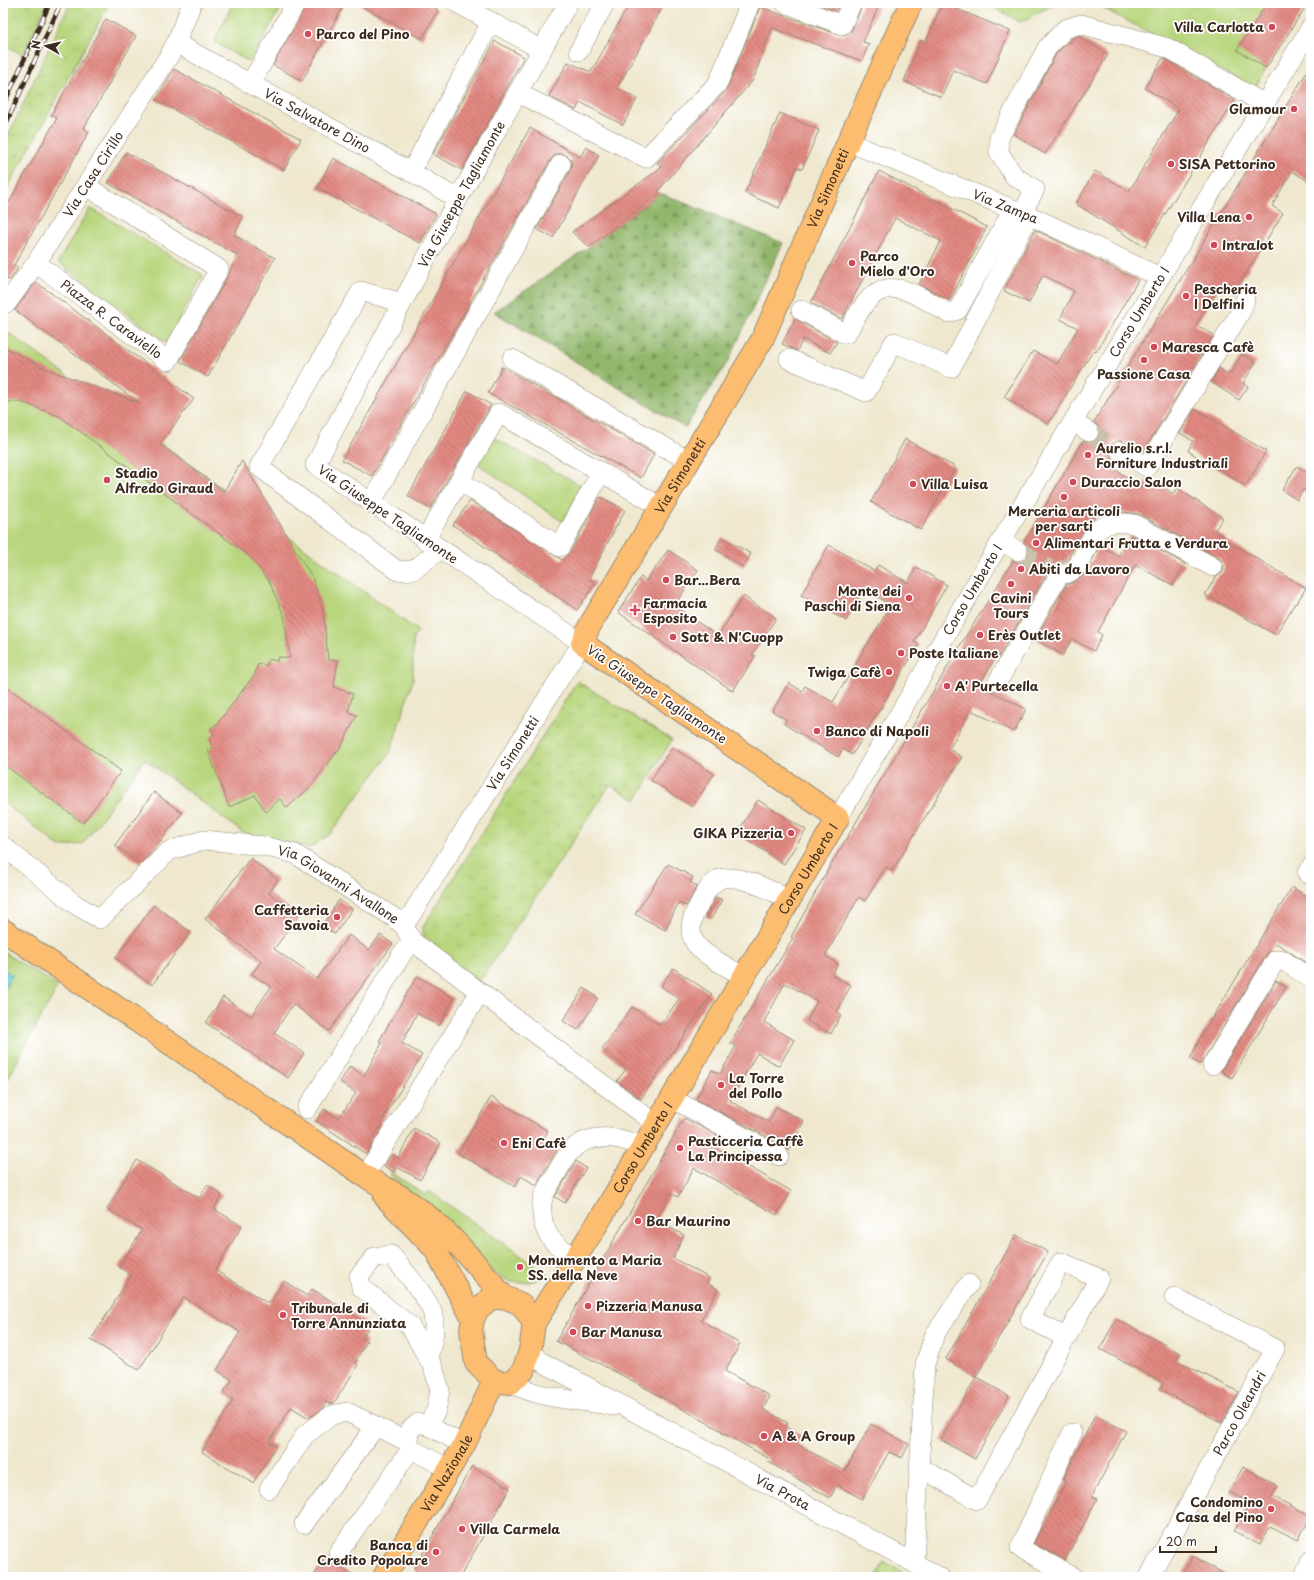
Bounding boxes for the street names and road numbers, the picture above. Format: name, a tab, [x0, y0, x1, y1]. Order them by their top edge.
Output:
street label: Via Salvatore Dino	[261, 83, 374, 157]
street label: Via Giuseppe Tagliamonte	[413, 117, 509, 271]
street label: Via Casa Cirillo	[58, 127, 127, 221]
street label: Via Simonetti	[802, 145, 853, 231]
street label: Via Zampa	[970, 184, 1041, 228]
street label: Corso Umberto I	[1104, 263, 1174, 361]
street label: Piazza R. Caraviello	[57, 275, 166, 363]
street label: Via Simonetti	[649, 434, 710, 517]
street label: Via Giuseppe Tagliamonte	[315, 460, 462, 568]
street label: Corso Umberto I	[938, 540, 1006, 639]
street label: Via Giuseppe Tagliamonte	[584, 640, 731, 748]
street label: Via Simonetti	[481, 712, 543, 794]
street label: Corso Umberto I	[773, 819, 842, 918]
street label: Via Giovanni Avallone	[276, 840, 404, 928]
street label: Corso Umberto I	[608, 1098, 677, 1196]
street label: Parco Oleandri	[1208, 1367, 1270, 1459]
street label: Via Nazionale	[415, 1431, 477, 1516]
street label: Via Prota	[752, 1469, 815, 1515]

